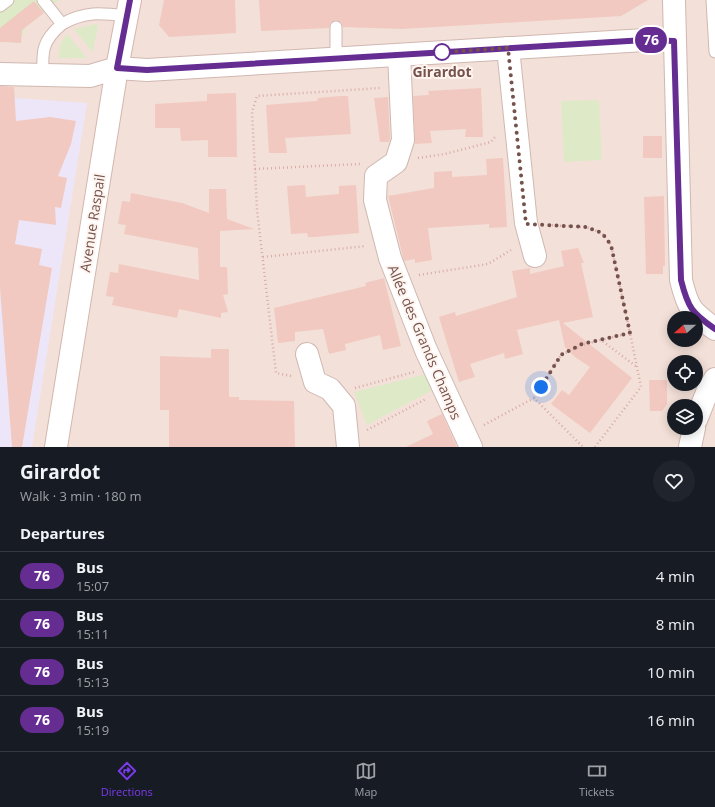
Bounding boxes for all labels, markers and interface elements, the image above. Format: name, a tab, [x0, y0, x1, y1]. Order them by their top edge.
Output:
line badge: 76	[633, 27, 669, 53]
text: 76	[643, 30, 659, 49]
marker: Girardot	[433, 43, 451, 61]
place label: Girardot	[412, 62, 472, 81]
street label: Avenue Raspail	[75, 173, 109, 273]
street label: Allée des Grands Champs	[384, 262, 466, 423]
north arrow	[667, 311, 703, 347]
map controls	[667, 311, 703, 435]
button: locate	[667, 355, 703, 391]
your location	[531, 377, 551, 397]
button: layers	[667, 399, 703, 435]
text: Girardot	[20, 459, 100, 485]
button: heart	[653, 460, 695, 502]
text: Walk · 3 min · 180 m	[20, 487, 142, 505]
text: Departures	[20, 523, 105, 543]
text: Bus	[76, 557, 103, 577]
text: 76	[34, 566, 50, 585]
text: 4 min	[656, 566, 695, 586]
text: 15:07	[76, 577, 109, 595]
text: Bus	[76, 605, 103, 625]
text: 76	[34, 614, 50, 633]
text: 8 min	[656, 614, 695, 634]
text: 15:11	[76, 625, 109, 643]
text: Bus	[76, 653, 103, 673]
text: 76	[34, 662, 50, 681]
text: 10 min	[647, 662, 695, 682]
text: 15:13	[76, 673, 109, 691]
text: Bus	[76, 701, 103, 721]
text: 76	[34, 710, 50, 729]
text: 16 min	[647, 710, 695, 730]
text: 15:19	[76, 721, 109, 739]
tab: Directions	[101, 760, 153, 799]
tab: Map	[355, 760, 377, 799]
tab: Tickets	[579, 760, 614, 799]

